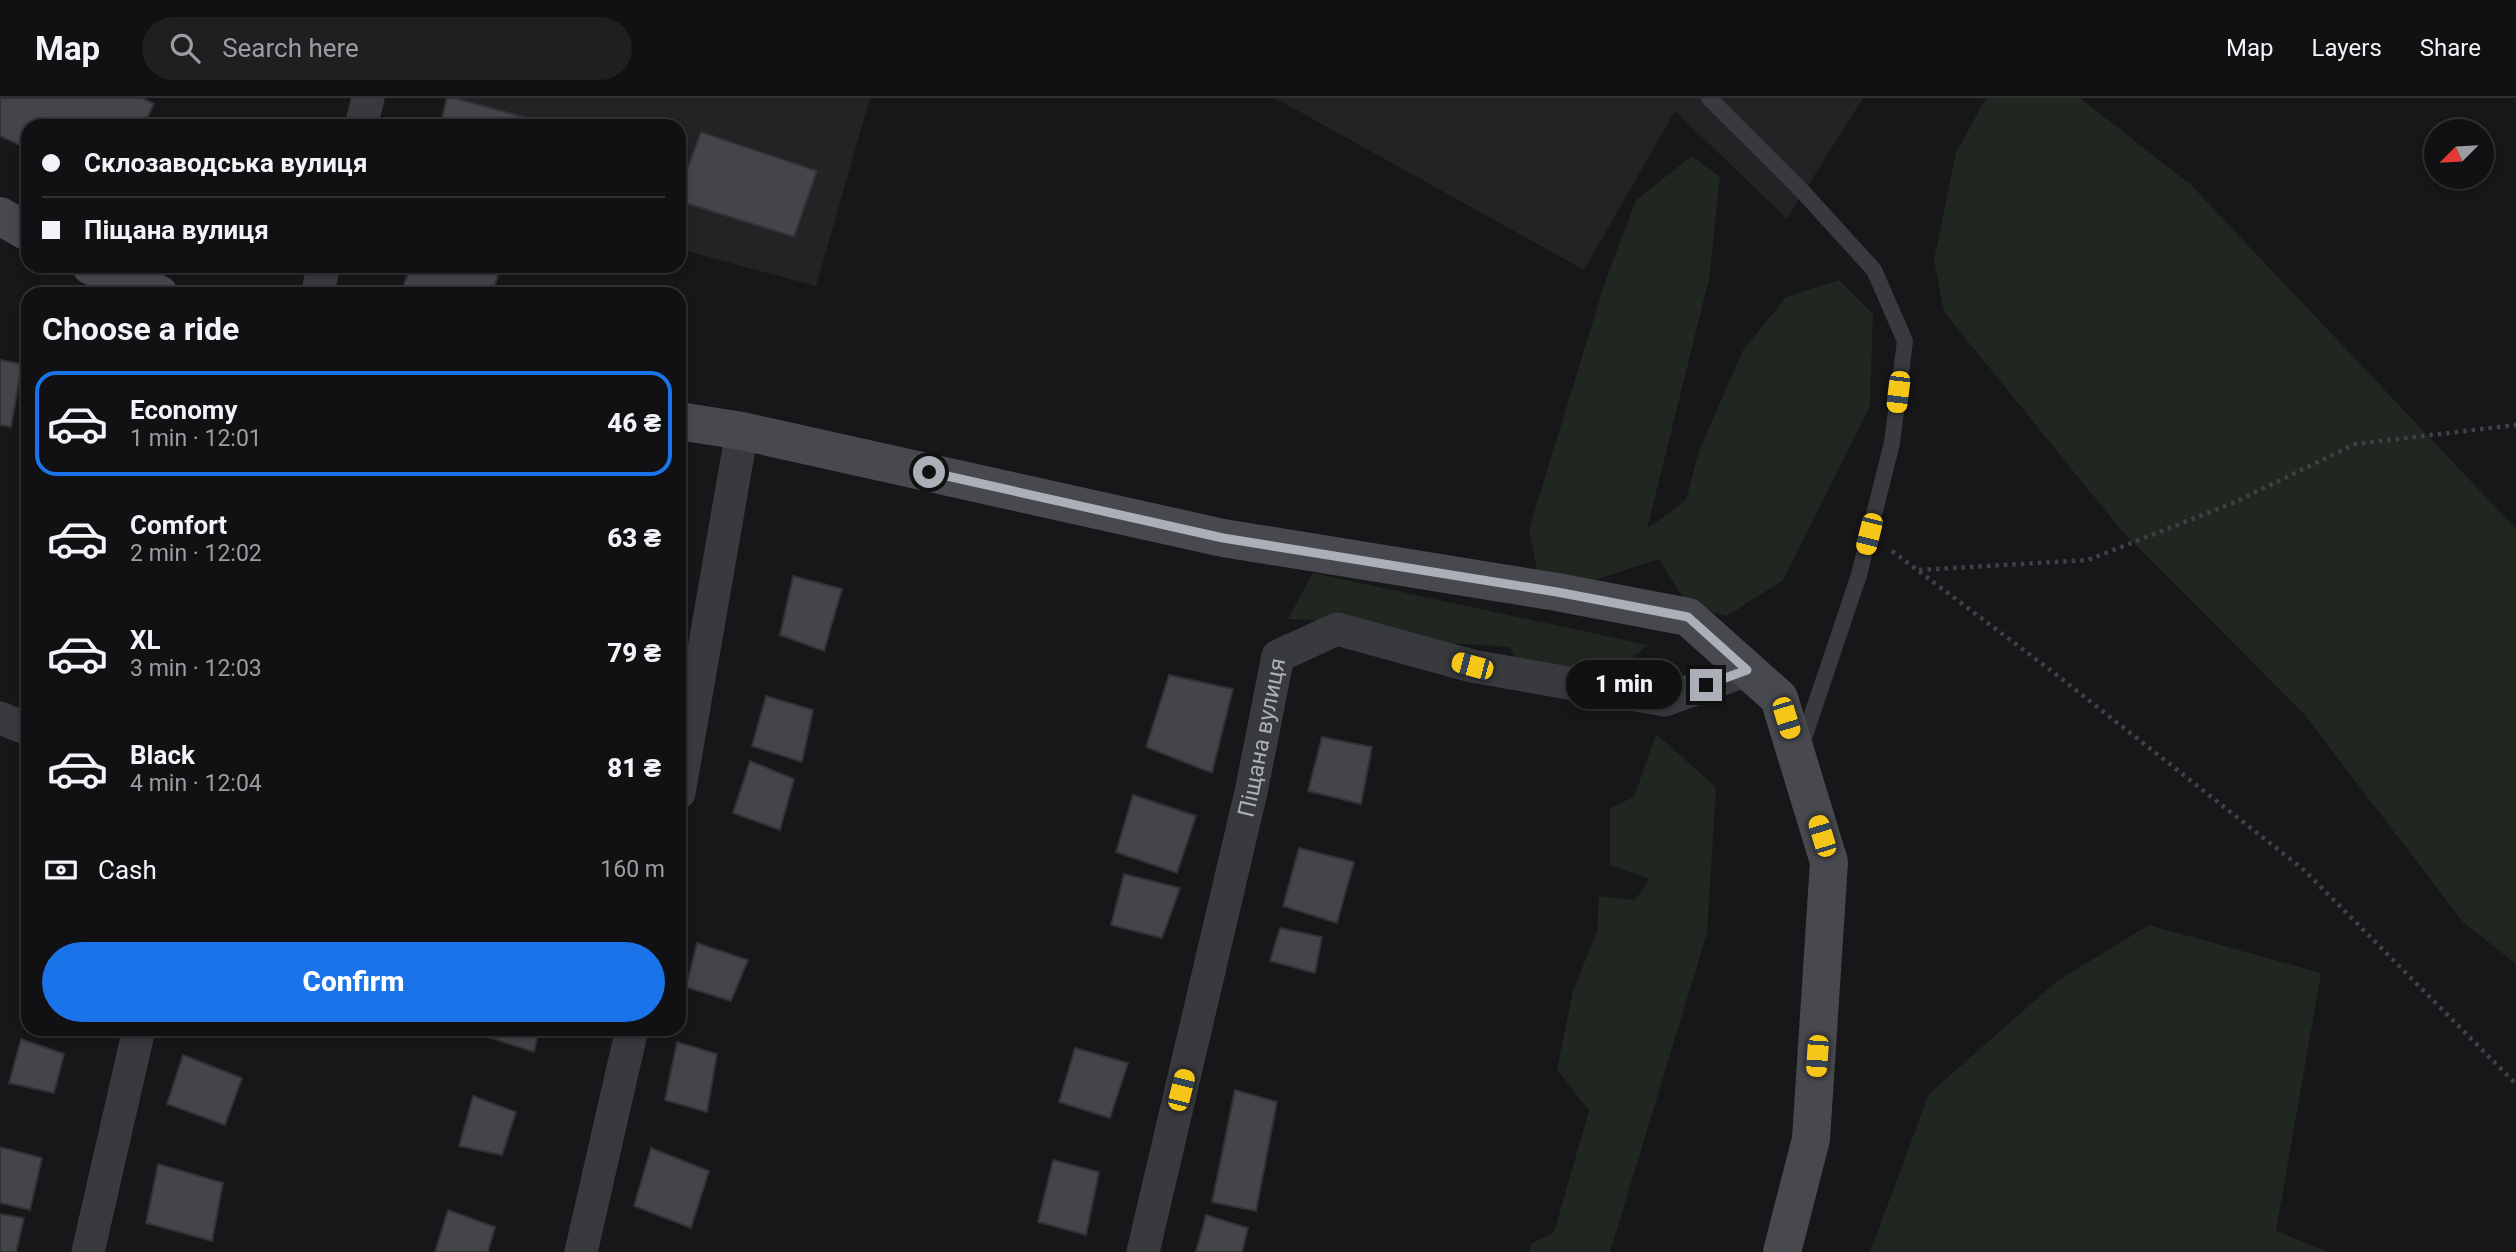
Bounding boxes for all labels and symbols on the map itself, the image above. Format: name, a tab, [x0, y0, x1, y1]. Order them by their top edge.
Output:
north arrow	[2424, 119, 2494, 189]
car	[1886, 370, 1911, 414]
route start	[913, 456, 945, 488]
car	[1854, 511, 1885, 557]
car	[1449, 650, 1496, 682]
street label: Піщана вулиця	[1233, 656, 1291, 820]
callout: 1 min	[1566, 660, 1682, 710]
route end	[1690, 669, 1722, 701]
car	[1770, 695, 1803, 741]
car	[1806, 813, 1839, 859]
car	[1806, 1034, 1829, 1078]
car	[1166, 1067, 1197, 1113]

